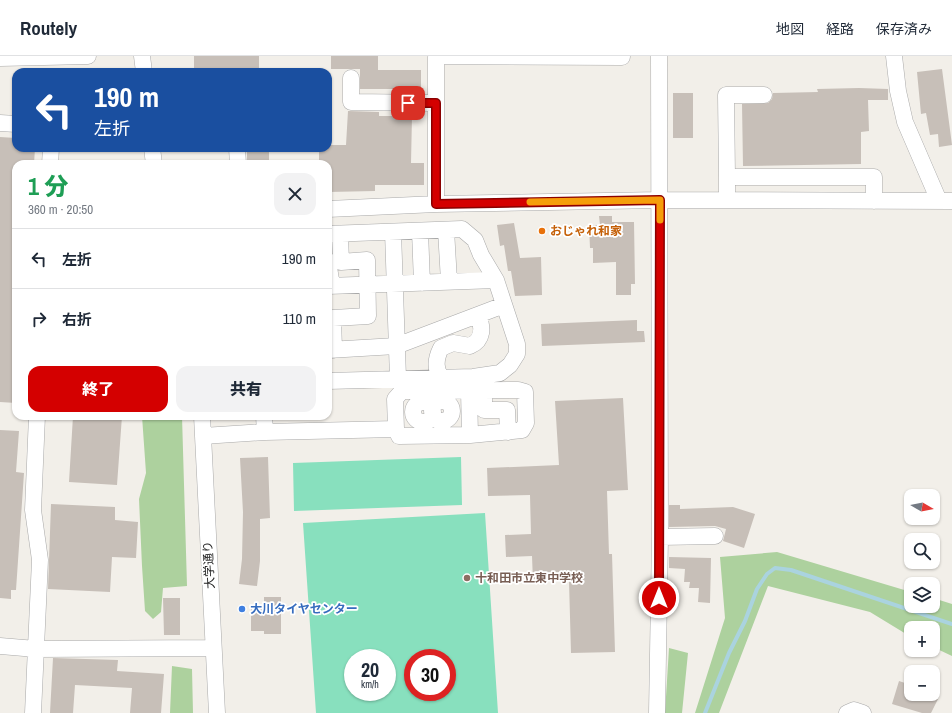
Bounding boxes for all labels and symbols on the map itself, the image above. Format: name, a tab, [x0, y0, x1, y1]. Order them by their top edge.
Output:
pin	[391, 86, 425, 120]
place label: おじゃれ和家	[550, 223, 622, 239]
marker: おじゃれ和家	[537, 226, 547, 236]
north arrow	[904, 489, 940, 525]
street label: 大学通り	[200, 541, 218, 589]
place label: 十和田市立東中学校	[475, 570, 583, 586]
marker: 十和田市立東中学校	[462, 573, 472, 583]
position arrow	[638, 577, 680, 619]
place label: 大川タイヤセンター	[250, 601, 358, 617]
marker: 大川タイヤセンター	[237, 604, 247, 614]
speed limit sign: 30	[404, 649, 456, 701]

